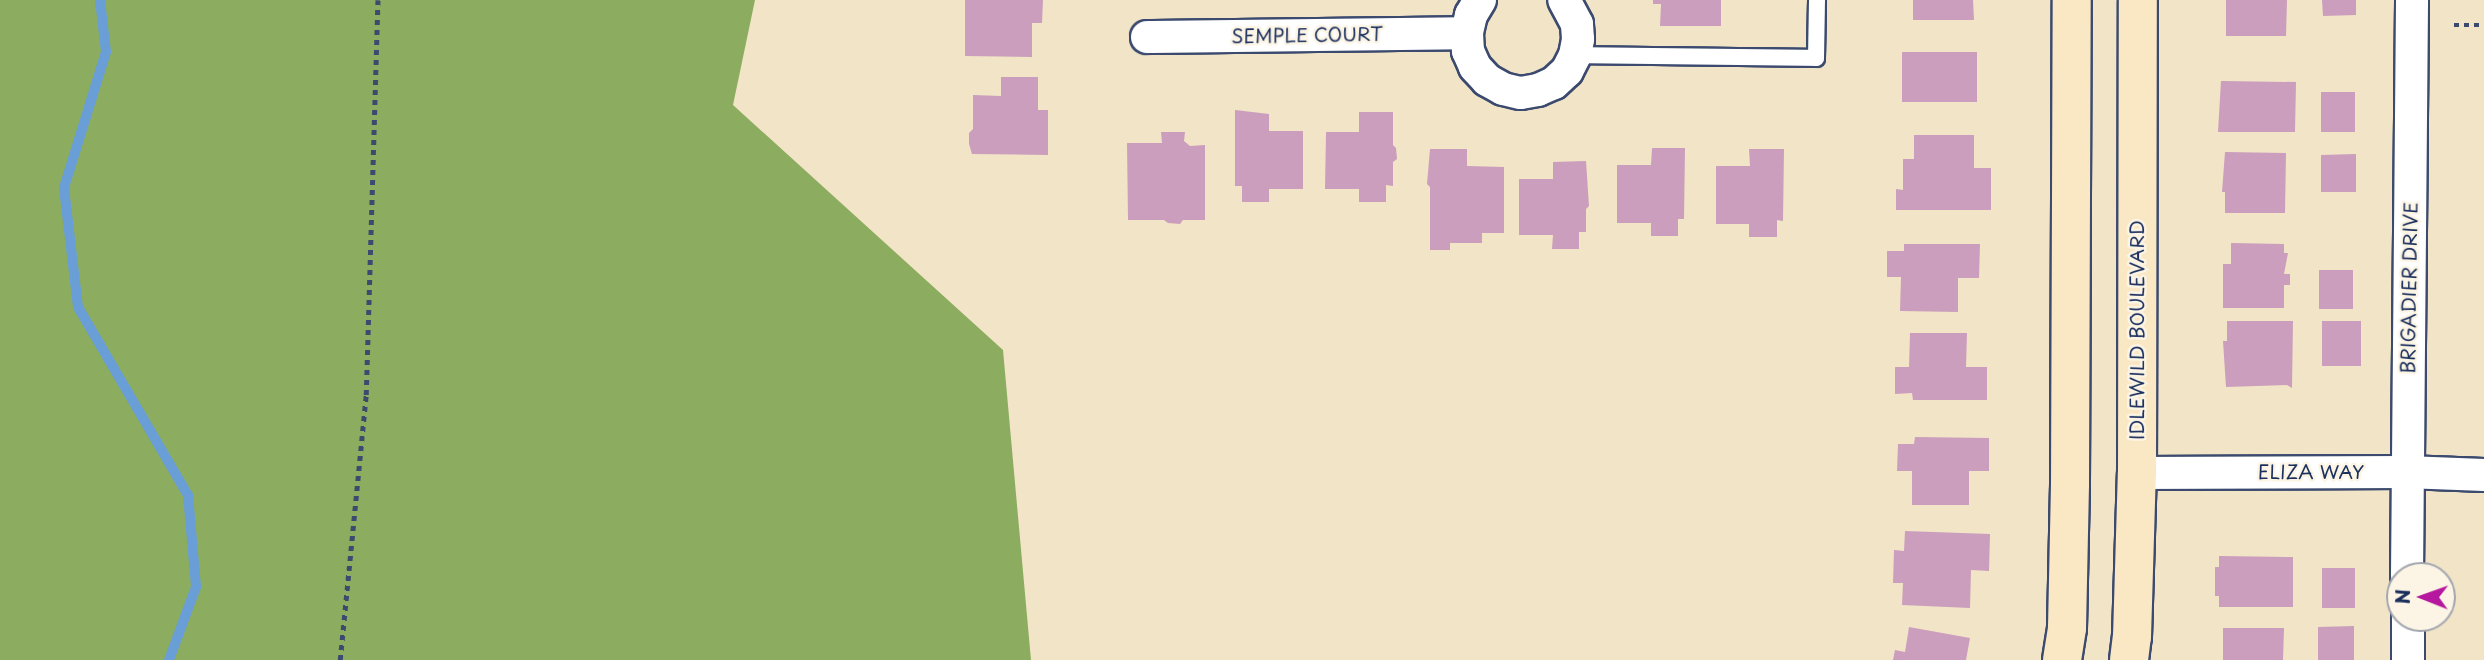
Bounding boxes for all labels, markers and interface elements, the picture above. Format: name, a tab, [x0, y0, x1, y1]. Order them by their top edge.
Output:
street label: SEMPLE COURT	[1231, 22, 1383, 48]
street label: BRIGADIER DRIVE	[2396, 202, 2422, 374]
street label: IDLEWILD BOULEVARD	[2126, 220, 2148, 440]
street label: ELIZA WAY	[2259, 461, 2363, 483]
north arrow	[2386, 562, 2456, 632]
text: N	[2388, 589, 2416, 604]

